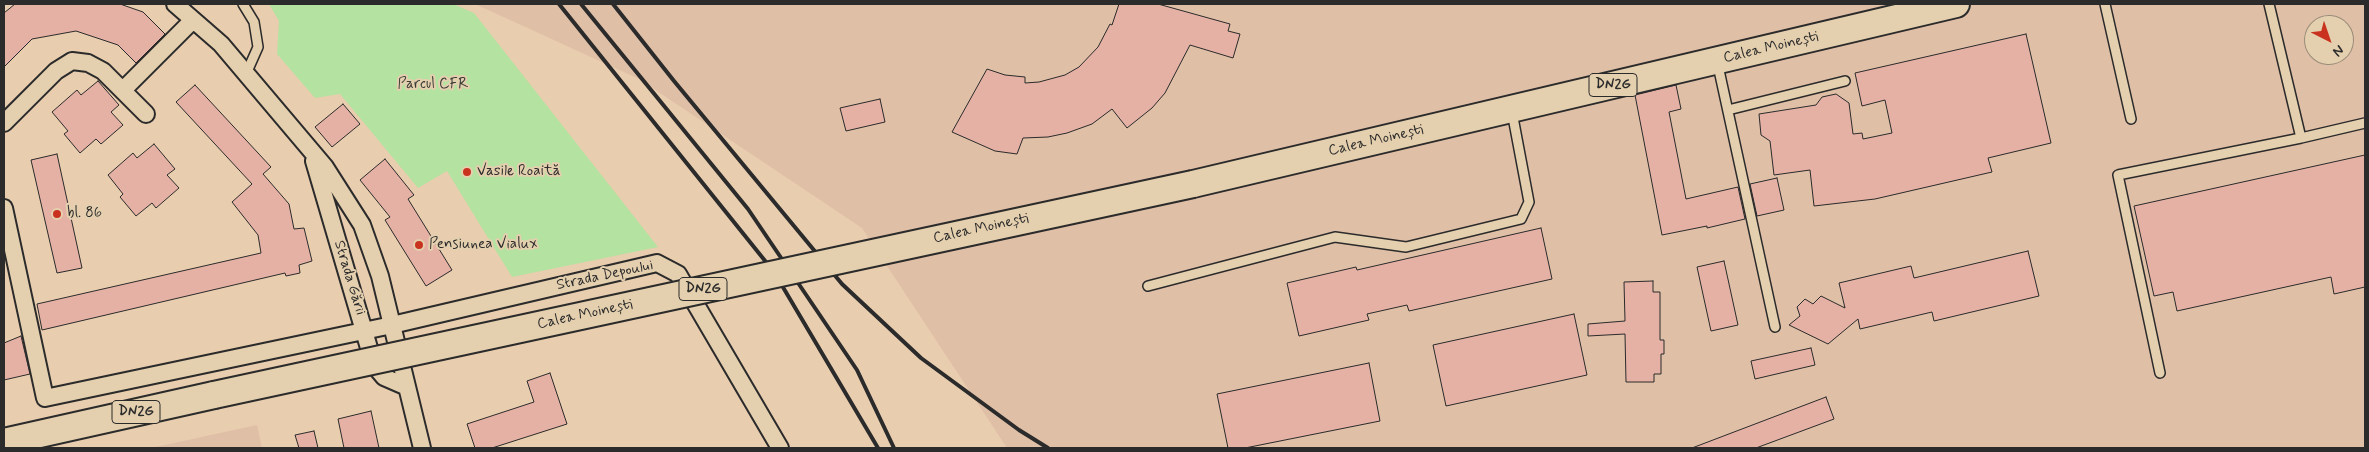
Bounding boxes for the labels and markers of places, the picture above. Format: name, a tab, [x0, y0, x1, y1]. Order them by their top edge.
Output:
place label: Vasile Roaită	[477, 163, 561, 181]
marker: Vasile Roaită	[461, 166, 473, 178]
place label: bl. 86	[67, 205, 102, 223]
marker: bl. 86	[51, 208, 63, 220]
place label: Pensiunea Vialux	[429, 236, 537, 254]
marker: Pensiunea Vialux	[413, 239, 425, 251]

